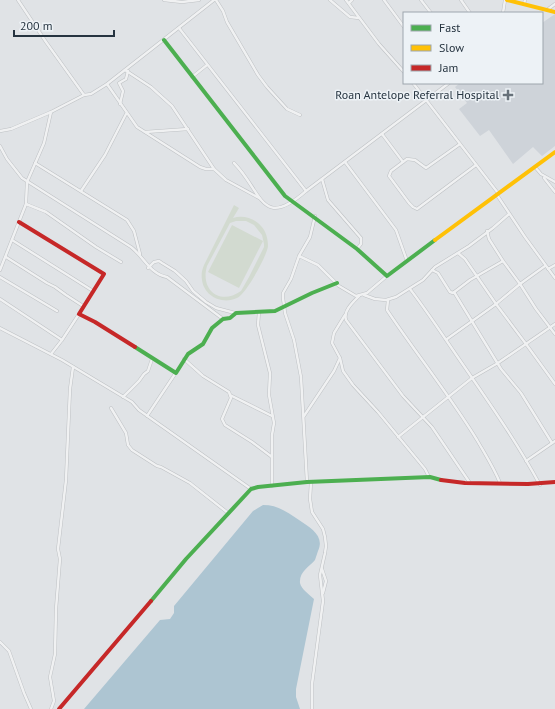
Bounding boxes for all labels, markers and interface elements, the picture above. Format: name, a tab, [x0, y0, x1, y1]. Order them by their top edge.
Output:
scale bar	[14, 12, 114, 38]
legend	[403, 12, 543, 84]
text: 200 m	[20, 18, 53, 33]
text: Fast	[439, 20, 460, 35]
text: Slow	[439, 40, 464, 55]
text: Jam	[438, 60, 458, 75]
place label: Roan Antelope Referral Hospital	[335, 87, 499, 102]
marker: Roan Antelope Referral Hospital	[502, 89, 514, 101]

